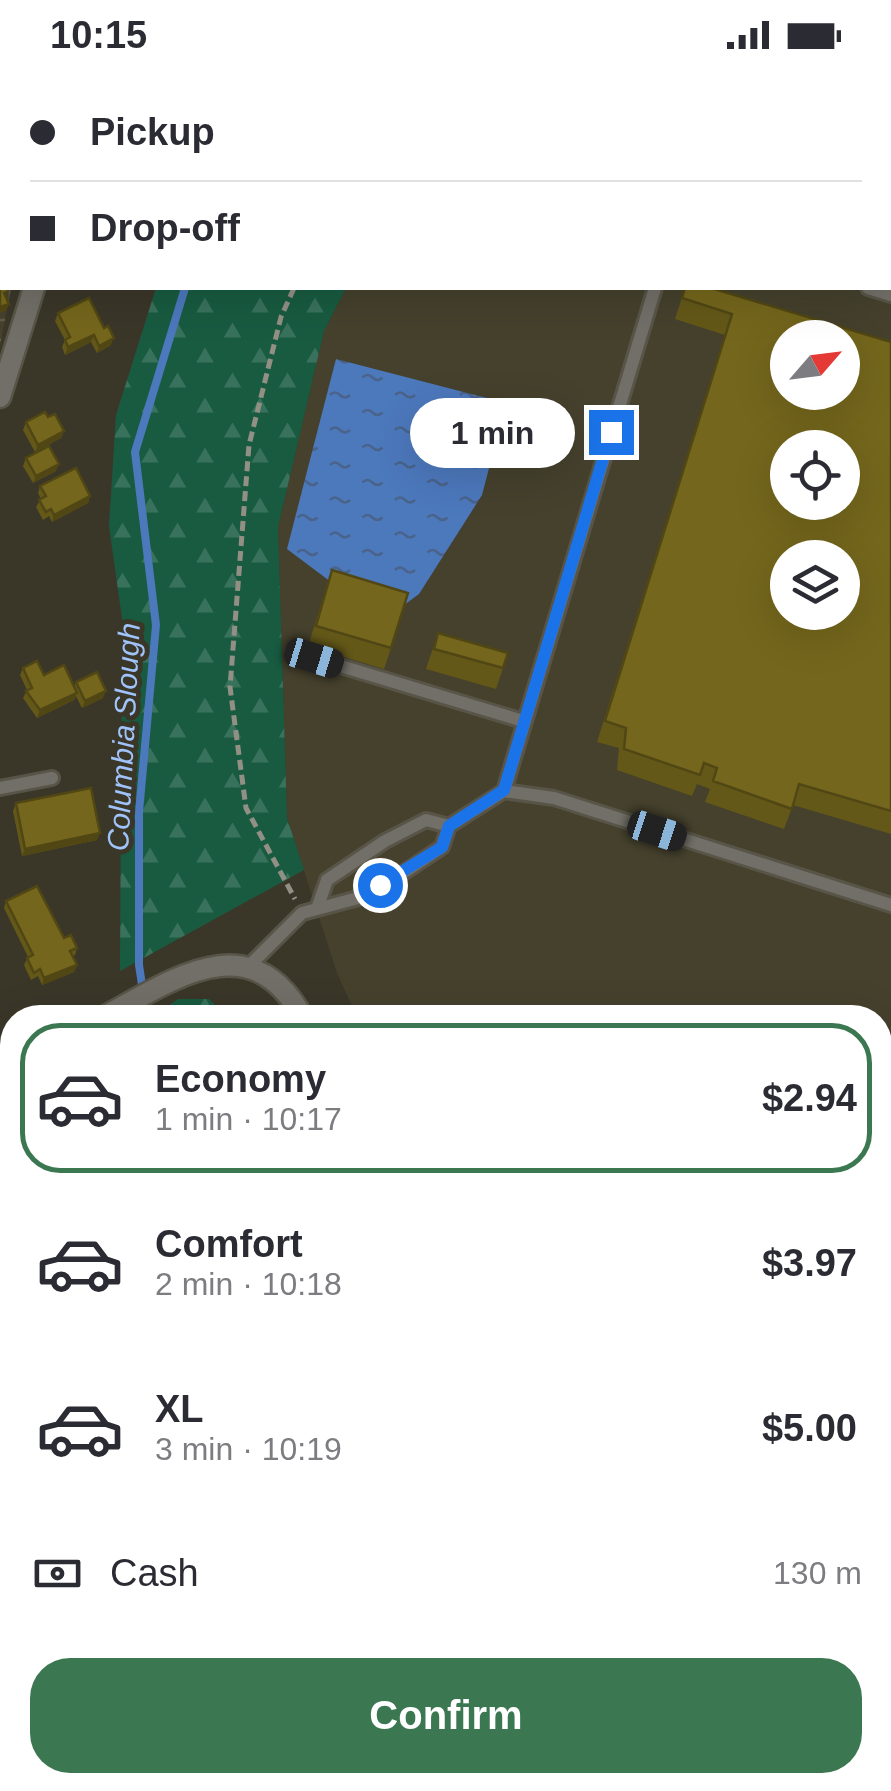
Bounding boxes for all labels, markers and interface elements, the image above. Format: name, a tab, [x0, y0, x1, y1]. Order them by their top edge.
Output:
text: 10:15	[50, 14, 147, 56]
text: Pickup	[90, 111, 215, 153]
text: Drop-off	[90, 207, 240, 249]
north arrow	[770, 320, 860, 410]
map controls	[770, 320, 860, 630]
callout: 1 min	[411, 397, 576, 467]
route end	[589, 410, 634, 455]
text: 1 min	[451, 415, 534, 451]
button: locate	[770, 430, 860, 520]
button: layers	[770, 540, 860, 630]
water label: Columbia Slough	[101, 622, 146, 852]
car	[281, 635, 347, 681]
car	[624, 807, 690, 855]
route start	[358, 863, 403, 908]
icon: car	[35, 1053, 125, 1143]
text: Economy	[155, 1058, 326, 1100]
text: $2.94	[762, 1077, 857, 1119]
text: 1 min · 10:17	[155, 1101, 342, 1137]
icon: car	[35, 1218, 125, 1308]
text: Comfort	[155, 1223, 303, 1265]
text: $3.97	[762, 1242, 857, 1284]
text: 2 min · 10:18	[155, 1266, 342, 1302]
icon: car	[35, 1383, 125, 1473]
text: XL	[155, 1388, 204, 1430]
text: $5.00	[762, 1407, 857, 1449]
text: 3 min · 10:19	[155, 1431, 342, 1467]
icon: cash	[30, 1546, 85, 1601]
text: Cash	[110, 1552, 199, 1594]
text: 130 m	[773, 1555, 862, 1591]
button: Confirm	[30, 1658, 862, 1773]

